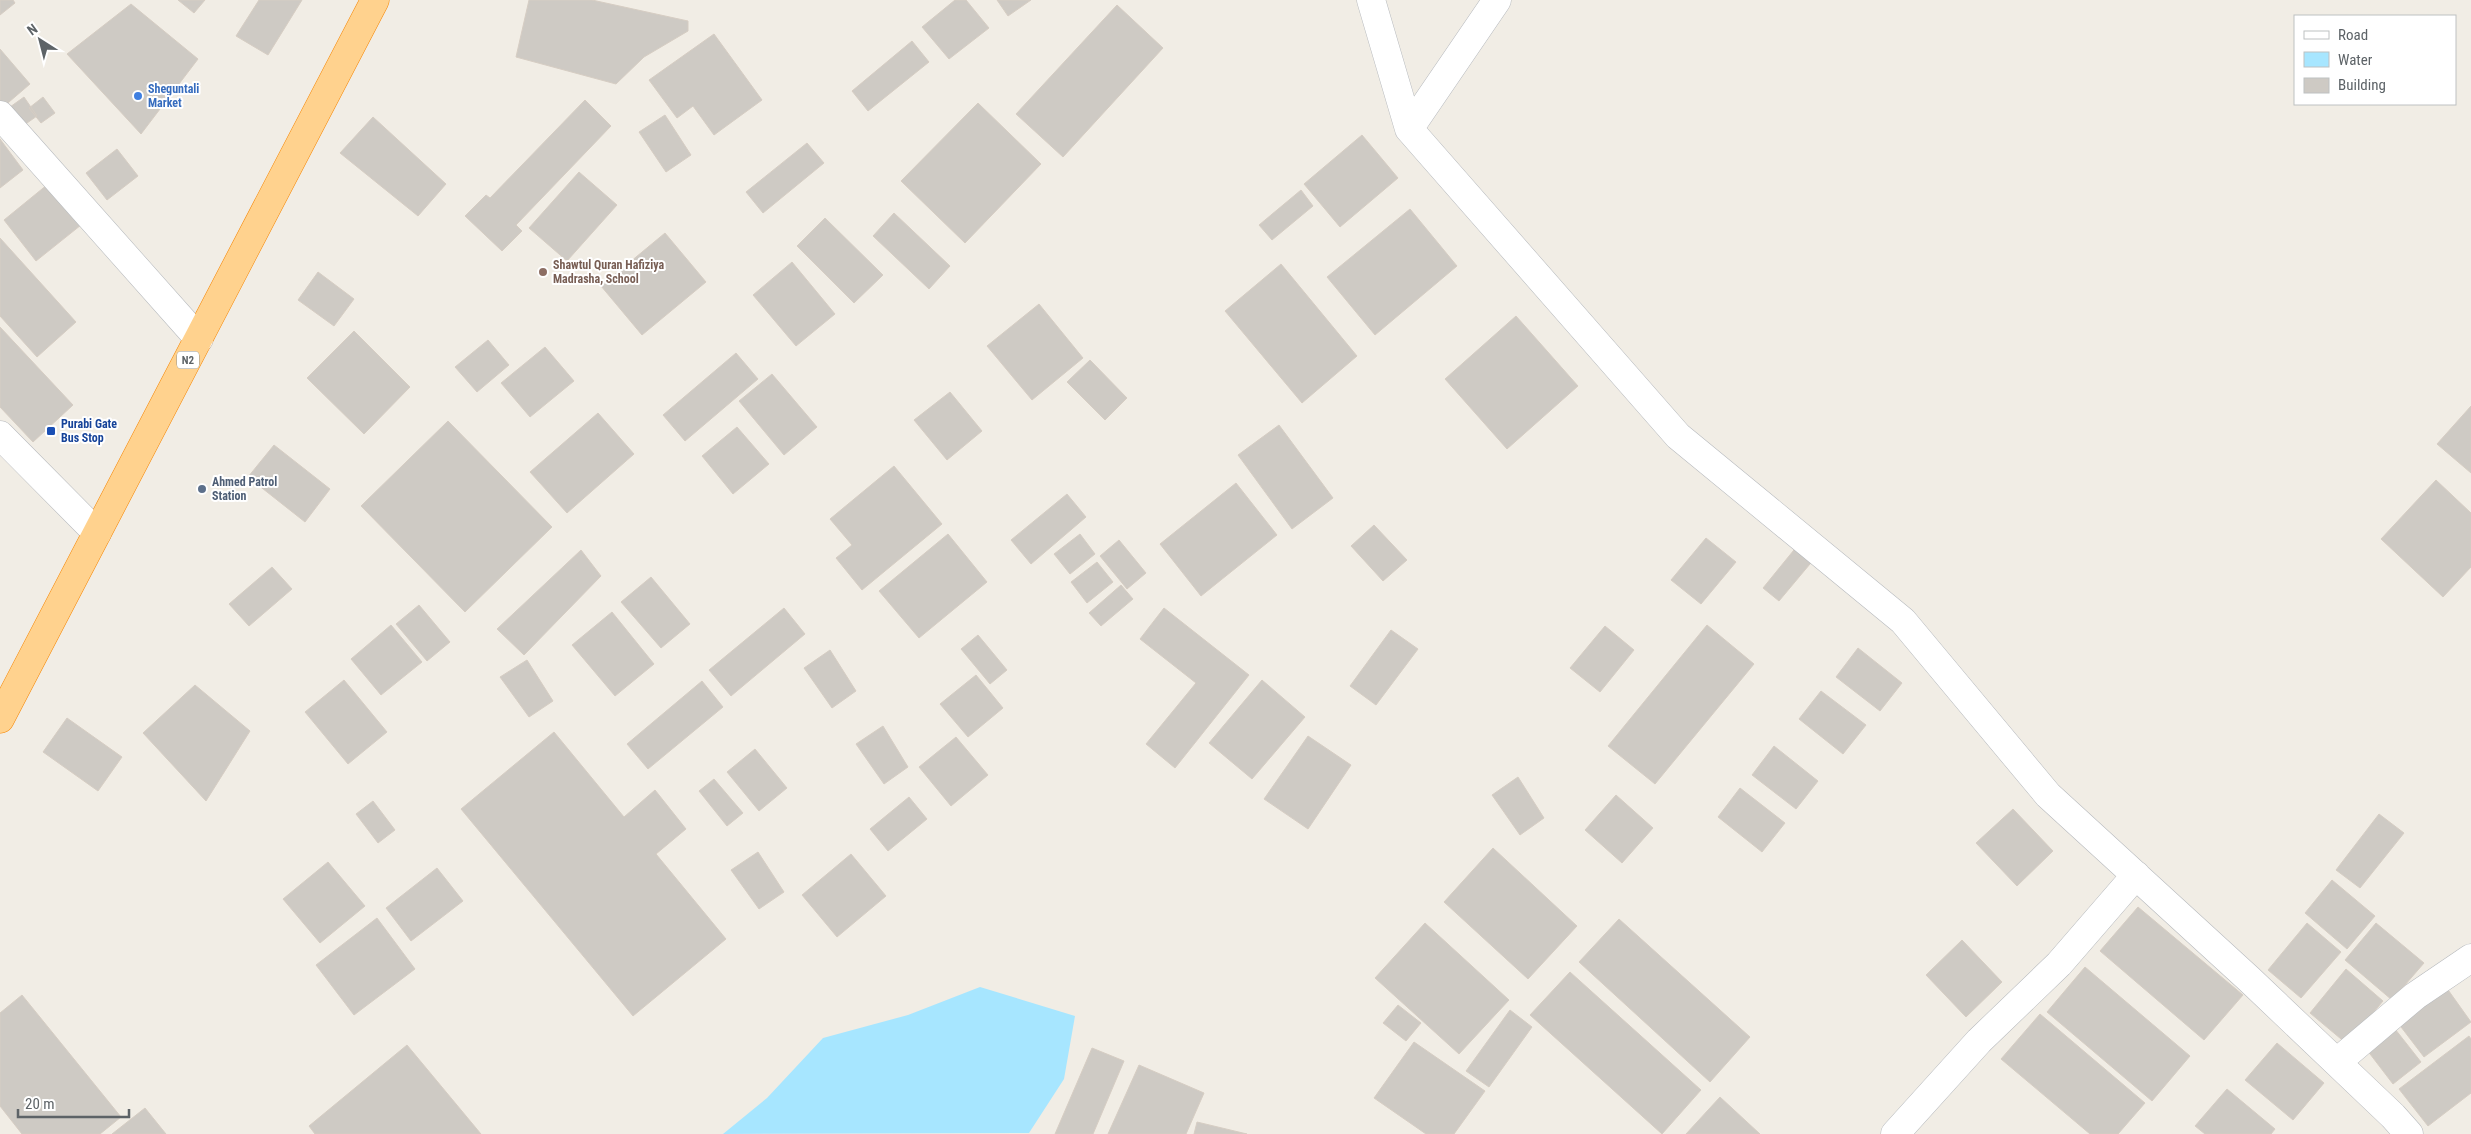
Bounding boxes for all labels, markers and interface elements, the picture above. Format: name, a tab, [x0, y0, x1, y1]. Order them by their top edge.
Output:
north arrow	[15, 15, 65, 65]
legend	[2294, 15, 2456, 105]
text: N	[24, 20, 41, 38]
text: Road	[2338, 26, 2368, 44]
text: Water	[2338, 51, 2373, 69]
text: Building	[2338, 76, 2386, 94]
place label: Sheguntali Market	[148, 82, 199, 110]
marker: Sheguntali Market	[132, 90, 144, 102]
place label: Shawtul Quran Hafiziya Madrasha, School	[553, 258, 665, 286]
marker: Shawtul Quran Hafiziya Madrasha, School	[537, 266, 549, 278]
road number: N2	[177, 352, 199, 368]
place label: Purabi Gate Bus Stop	[61, 417, 117, 445]
marker: Purabi Gate Bus Stop	[45, 425, 57, 437]
place label: Ahmed Patrol Station	[212, 475, 277, 503]
marker: Ahmed Patrol Station	[196, 483, 208, 495]
scale bar	[18, 1086, 129, 1118]
text: 20 m	[25, 1095, 55, 1113]

